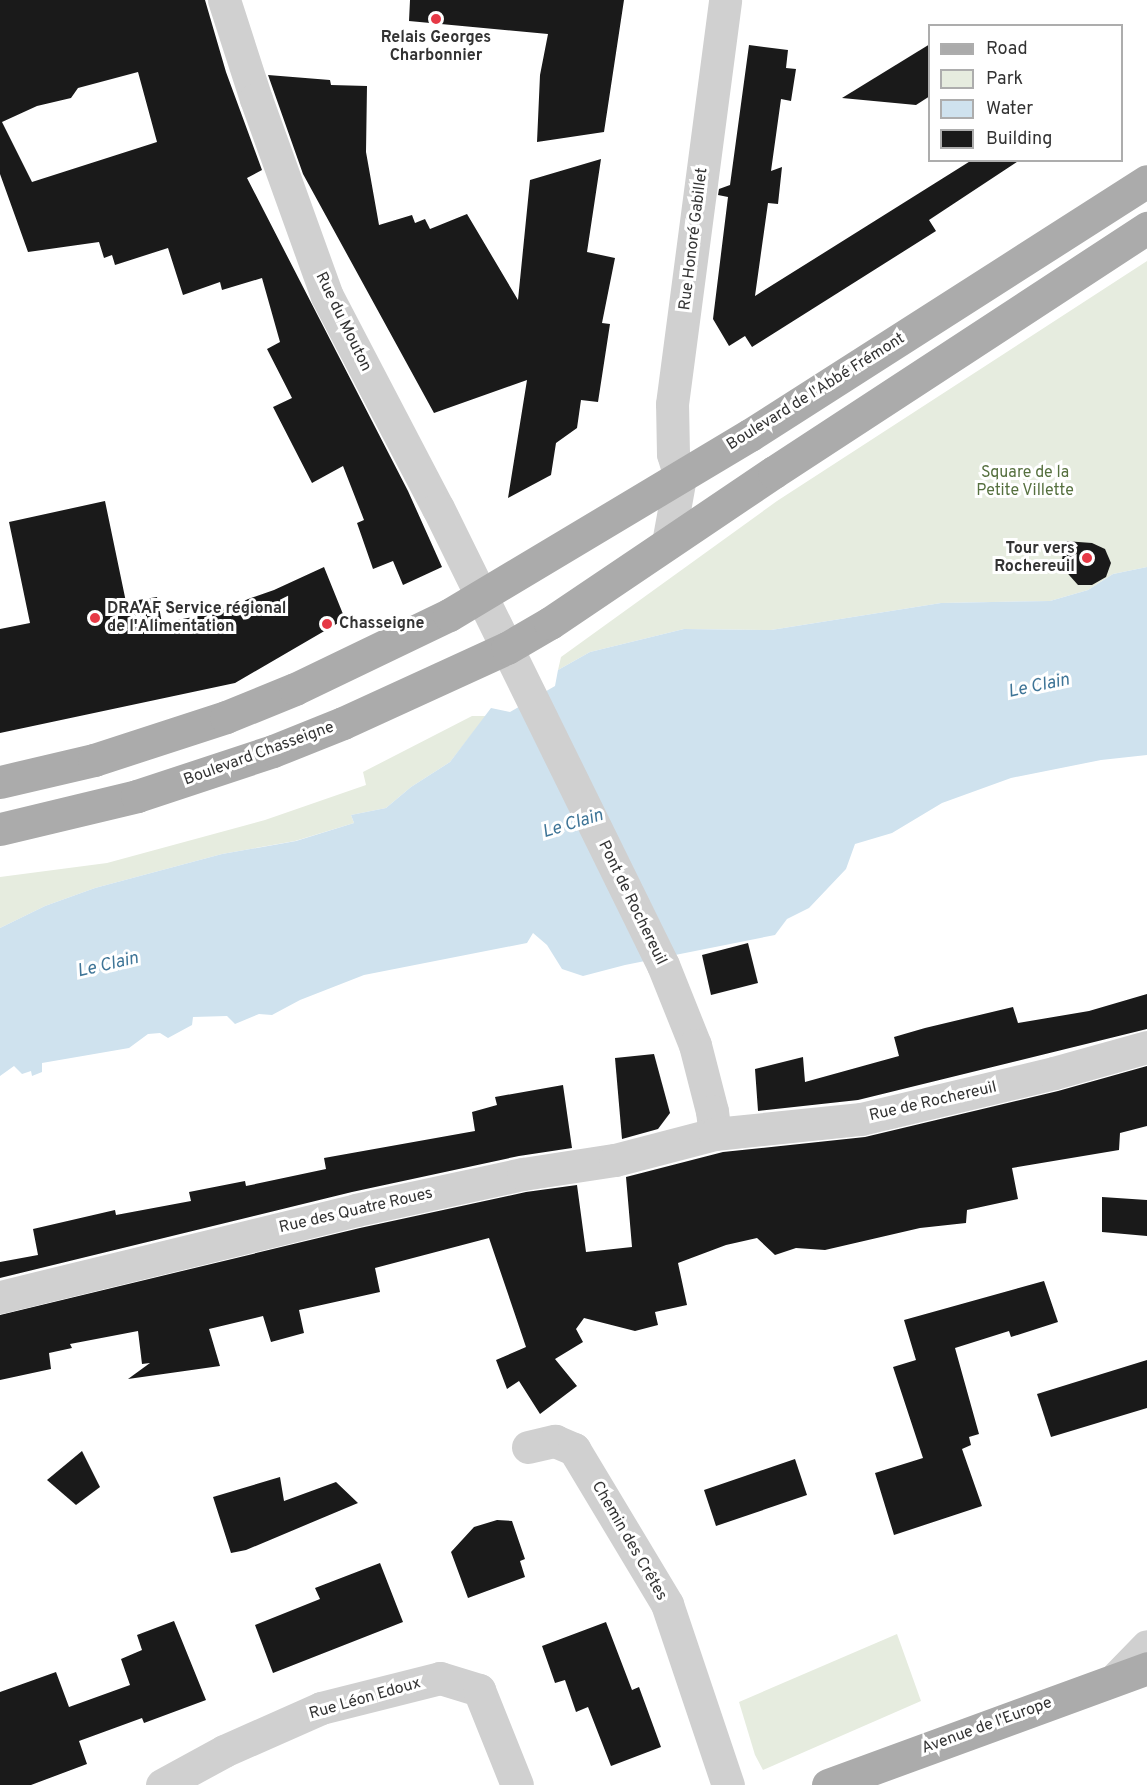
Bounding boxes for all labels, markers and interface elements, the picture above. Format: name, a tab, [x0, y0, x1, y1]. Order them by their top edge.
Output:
marker: Relais Georges Charbonnier	[429, 12, 443, 26]
legend	[928, 24, 1123, 162]
place label: Relais Georges Charbonnier	[381, 28, 491, 66]
text: Road	[986, 38, 1028, 61]
text: Park	[986, 68, 1023, 91]
text: Water	[986, 98, 1033, 121]
text: Building	[986, 128, 1052, 151]
street label: Rue Honoré Gabillet	[676, 167, 712, 311]
street label: Rue du Mouton	[311, 269, 375, 375]
street label: Boulevard de l'Abbé Frémont	[723, 329, 909, 455]
park label: Square de la Petite Villette	[976, 463, 1074, 501]
place label: Tour vers Rochereuil	[994, 539, 1075, 577]
marker: Tour vers Rochereuil	[1080, 551, 1094, 565]
place label: DRAAF Service régional de l'Alimentation	[107, 599, 286, 637]
marker: DRAAF Service régional de l'Alimentation	[88, 611, 102, 625]
place label: Chasseigne	[339, 614, 424, 634]
marker: Chasseigne	[320, 617, 334, 631]
water label: Le Clain	[1006, 670, 1072, 704]
street label: Boulevard Chasseigne	[181, 718, 337, 790]
water label: Le Clain	[540, 806, 606, 844]
street label: Pont de Rochereuil	[594, 838, 670, 968]
water label: Le Clain	[75, 948, 141, 984]
street label: Rue de Rochereuil	[867, 1078, 999, 1126]
street label: Rue des Quatre Roues	[277, 1184, 435, 1238]
street label: Chemin des Crêtes	[587, 1478, 671, 1604]
street label: Rue Léon Edoux	[307, 1674, 423, 1724]
street label: Avenue de l'Europe	[919, 1693, 1055, 1759]

